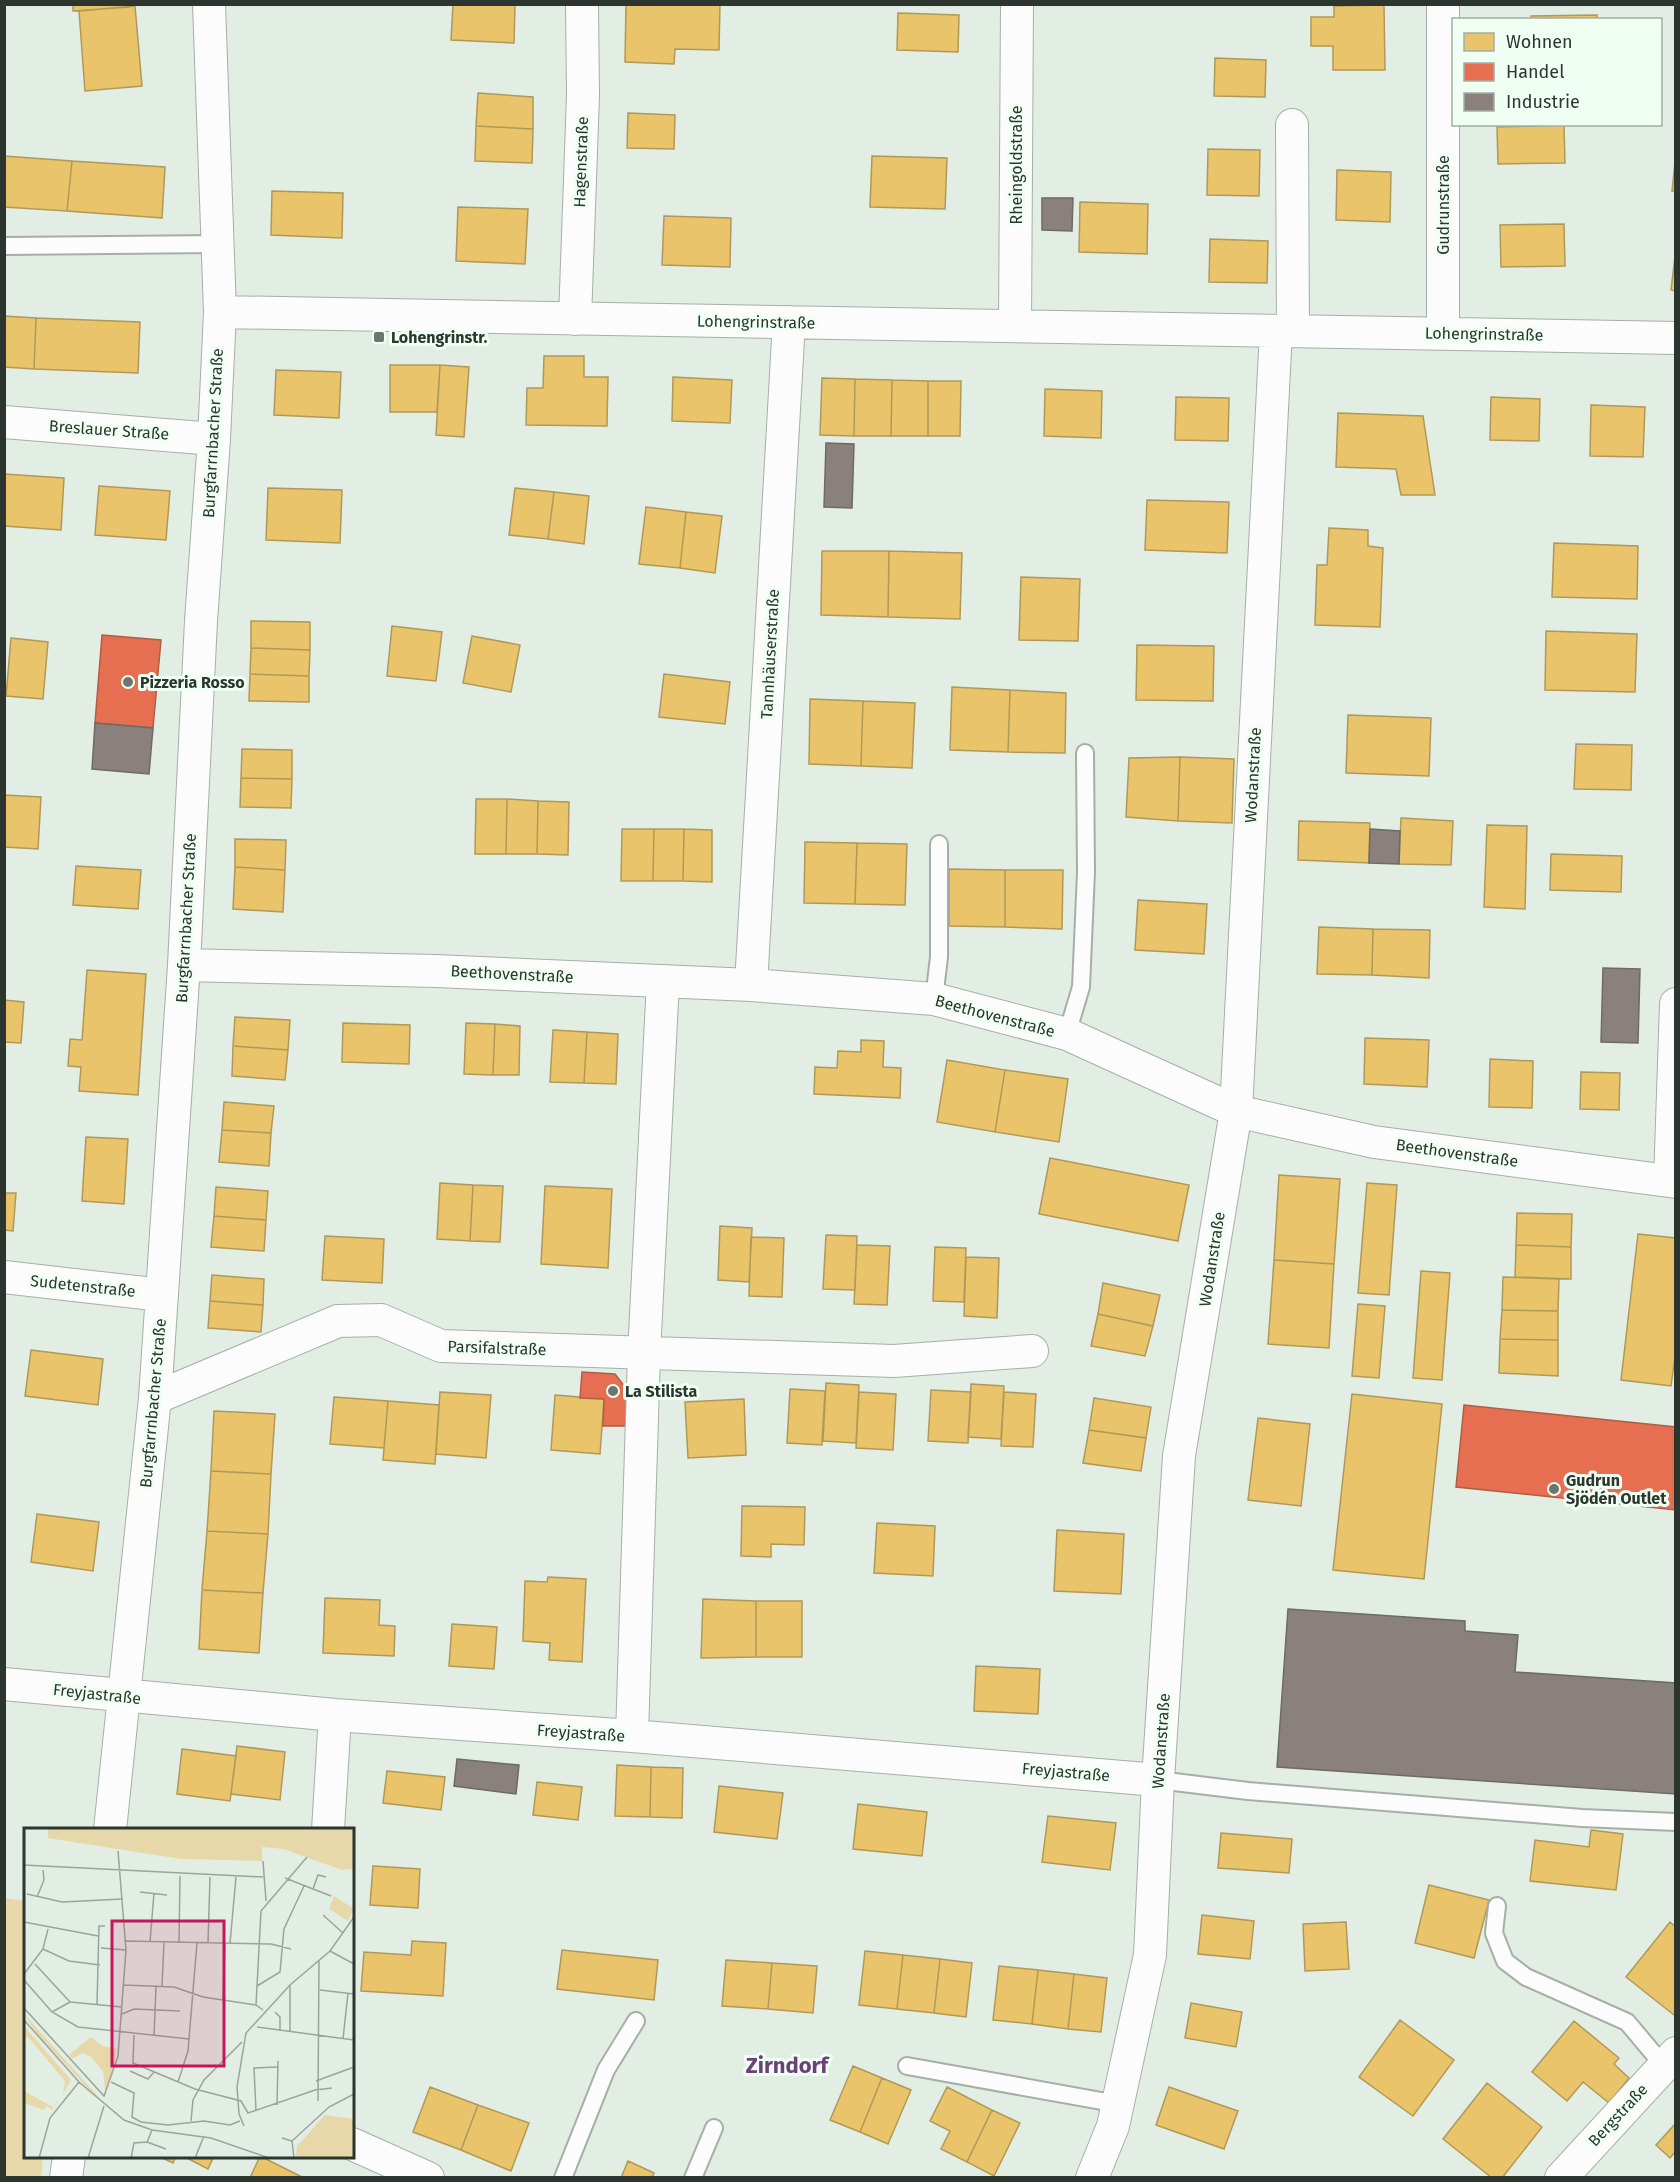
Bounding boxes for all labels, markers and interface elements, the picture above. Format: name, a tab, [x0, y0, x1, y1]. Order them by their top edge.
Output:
legend	[1452, 18, 1662, 126]
text: Wohnen	[1506, 31, 1573, 53]
text: Handel	[1506, 61, 1564, 83]
text: Industrie	[1506, 91, 1580, 113]
street label: Rheingoldstraße	[1007, 105, 1026, 225]
street label: Hagenstraße	[570, 116, 592, 208]
street label: Gudrunstraße	[1434, 155, 1453, 255]
street label: Lohengrinstraße	[697, 311, 815, 333]
street label: Lohengrinstraße	[1425, 323, 1543, 345]
place label: Lohengrinstr.	[391, 328, 487, 347]
marker: Lohengrinstr.	[372, 330, 386, 344]
street label: Burgfarrnbacher Straße	[199, 348, 227, 518]
street label: Breslauer Straße	[48, 416, 170, 444]
street label: Tannhäuserstraße	[757, 588, 783, 720]
place label: Pizzeria Rosso	[140, 673, 245, 692]
marker: Pizzeria Rosso	[121, 675, 135, 689]
street label: Wodanstraße	[1241, 727, 1265, 823]
street label: Burgfarrnbacher Straße	[172, 833, 200, 1003]
street label: Beethovenstraße	[450, 961, 574, 987]
street label: Beethovenstraße	[933, 991, 1057, 1041]
street label: Beethovenstraße	[1395, 1135, 1519, 1171]
street label: Wodanstraße	[1195, 1210, 1229, 1308]
street label: Sudetenstraße	[29, 1271, 137, 1301]
street label: Burgfarrnbacher Straße	[136, 1318, 170, 1488]
street label: Parsifalstraße	[447, 1337, 547, 1359]
place label: La Stilista	[625, 1382, 697, 1401]
marker: La Stilista	[606, 1384, 620, 1398]
place label: Gudrun Sjödén Outlet	[1566, 1471, 1667, 1508]
marker: Gudrun Sjödén Outlet	[1547, 1482, 1561, 1496]
street label: Freyjastraße	[52, 1680, 142, 1708]
street label: Wodanstraße	[1148, 1693, 1174, 1789]
street label: Freyjastraße	[536, 1720, 626, 1746]
street label: Freyjastraße	[1021, 1759, 1111, 1785]
inset map	[24, 1828, 354, 2158]
district label: Zirndorf	[746, 2052, 830, 2079]
street label: Bergstraße	[1584, 2080, 1652, 2150]

